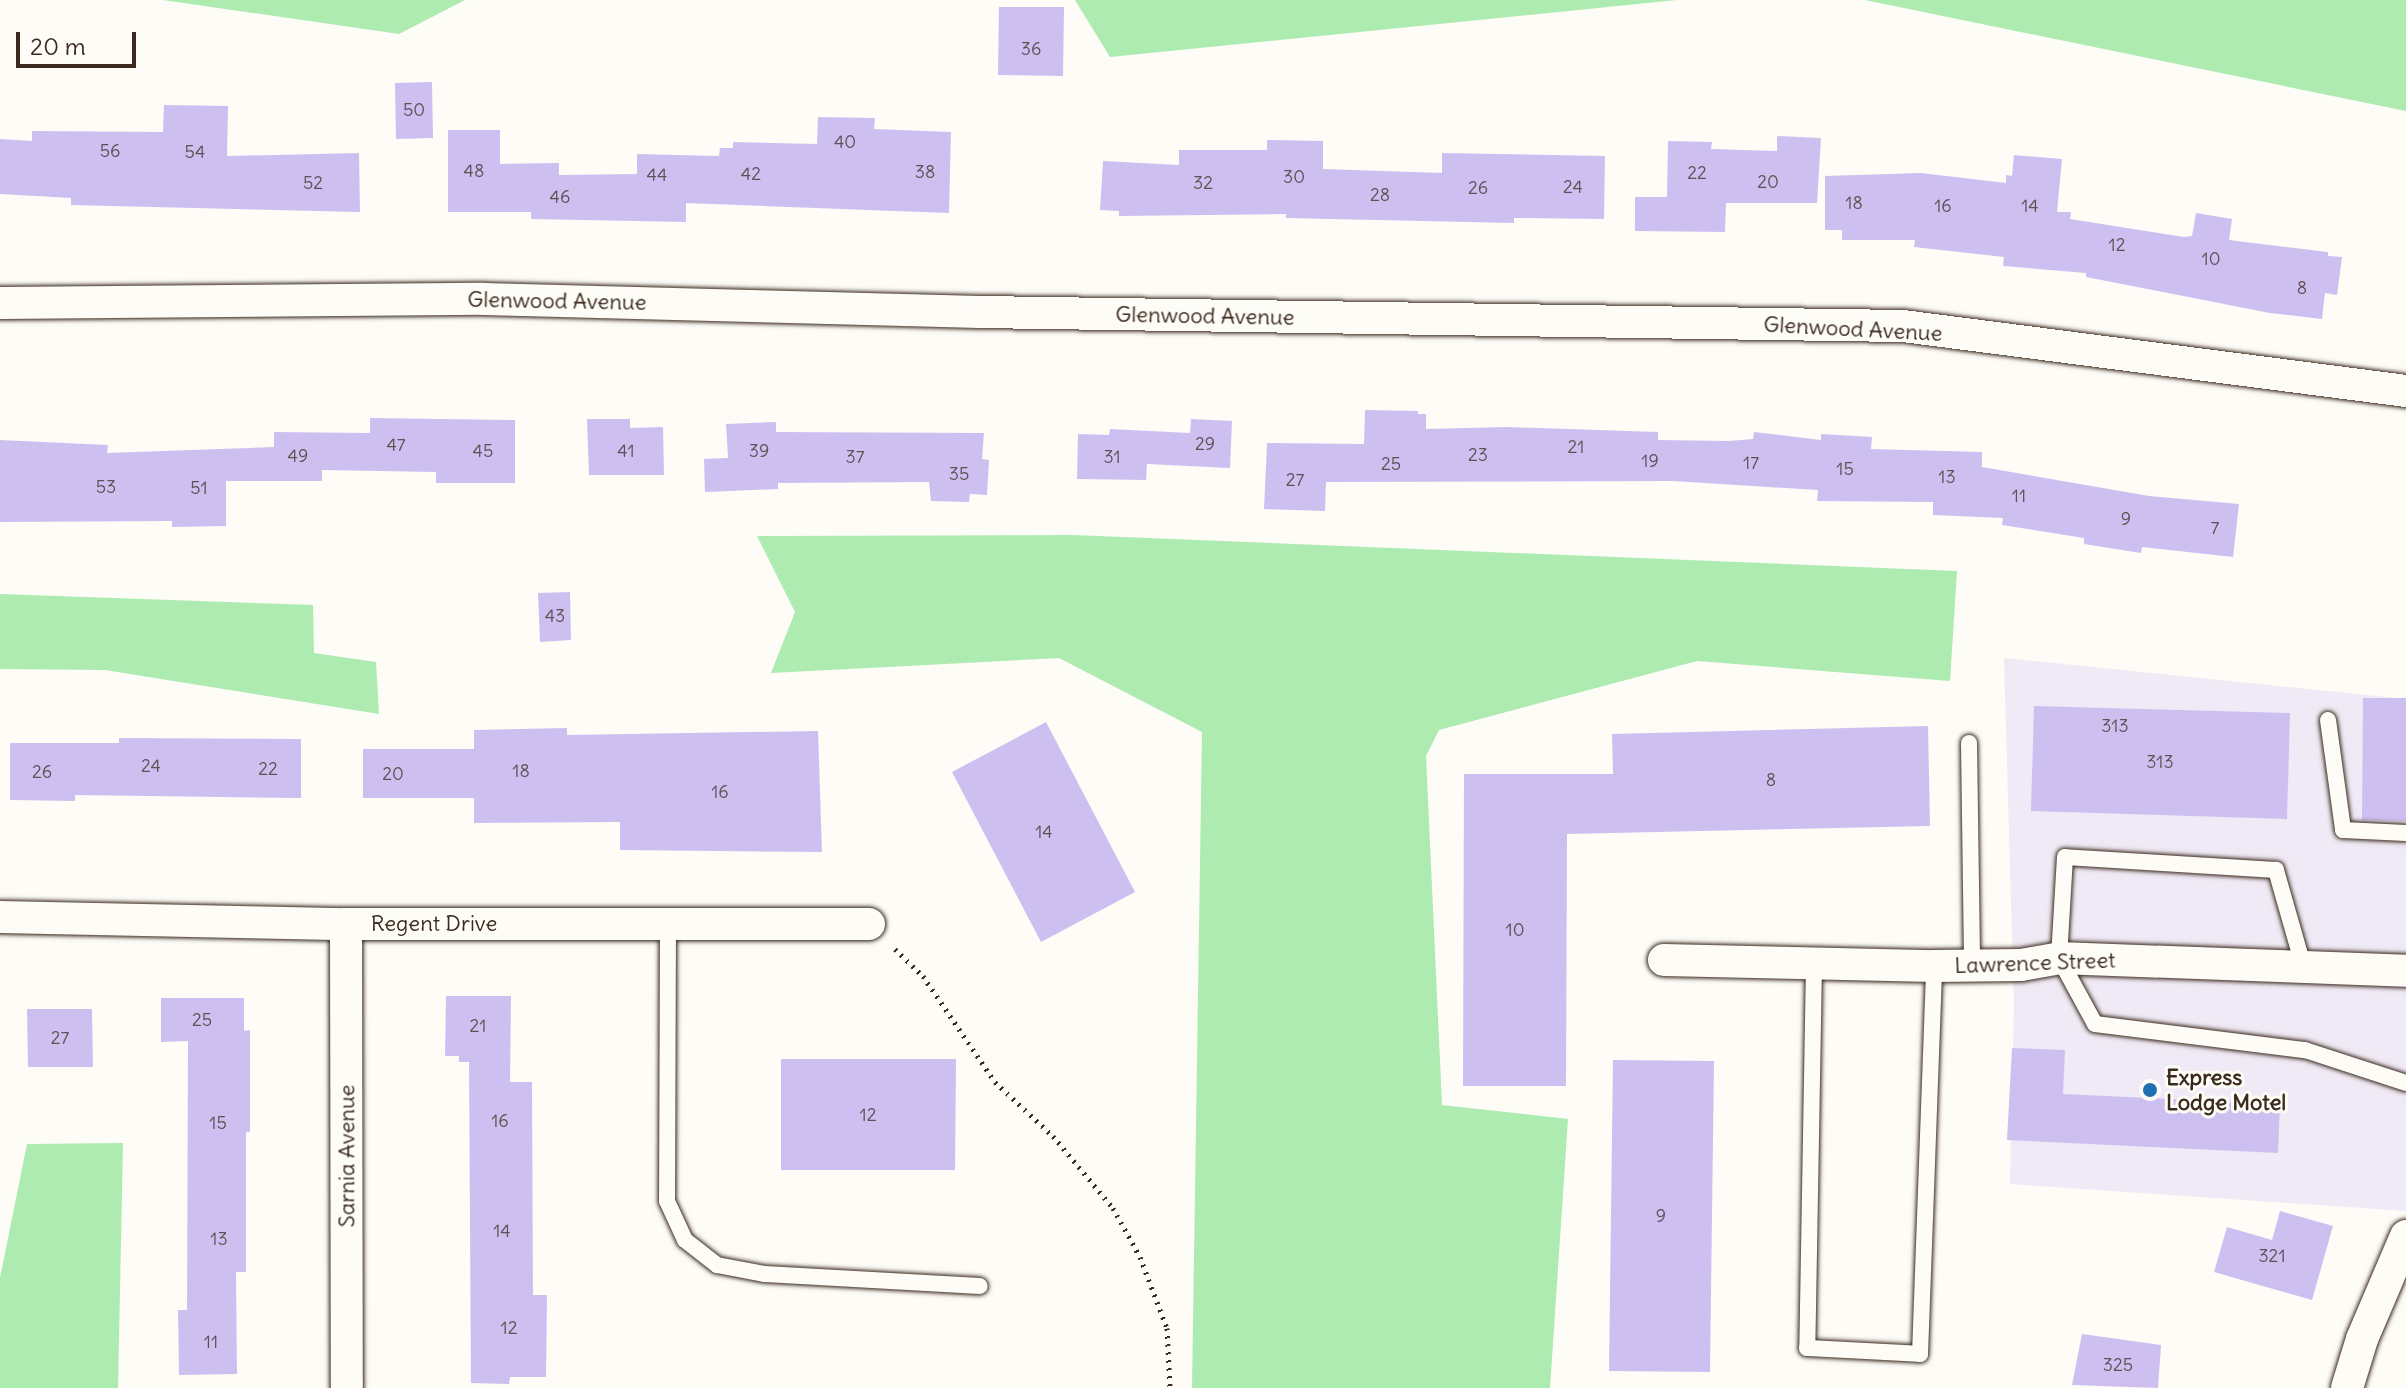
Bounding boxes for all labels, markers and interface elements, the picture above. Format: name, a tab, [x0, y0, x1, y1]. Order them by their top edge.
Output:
scale bar	[20, 16, 140, 66]
text: 20 m	[30, 31, 86, 61]
house number: 36	[1021, 38, 1041, 60]
house number: 50	[403, 99, 425, 121]
house number: 40	[834, 131, 856, 153]
house number: 56	[100, 140, 120, 162]
house number: 54	[185, 141, 205, 163]
house number: 48	[464, 160, 484, 182]
house number: 38	[915, 161, 935, 183]
house number: 22	[1687, 162, 1707, 184]
house number: 42	[741, 163, 761, 185]
house number: 44	[647, 164, 667, 186]
house number: 30	[1283, 166, 1305, 188]
house number: 20	[1757, 171, 1779, 193]
house number: 52	[303, 172, 323, 194]
house number: 32	[1193, 172, 1213, 194]
house number: 24	[1563, 176, 1583, 198]
house number: 26	[1468, 177, 1488, 199]
house number: 28	[1370, 184, 1390, 206]
house number: 46	[550, 186, 570, 208]
house number: 18	[1845, 192, 1863, 214]
house number: 16	[1934, 195, 1952, 217]
house number: 14	[2021, 195, 2039, 217]
house number: 12	[2108, 234, 2126, 256]
house number: 10	[2202, 248, 2220, 270]
house number: 8	[2297, 277, 2307, 299]
street label: Glenwood Avenue	[467, 286, 647, 316]
street label: Glenwood Avenue	[1115, 301, 1295, 331]
street label: Glenwood Avenue	[1763, 311, 1943, 347]
house number: 29	[1195, 433, 1215, 455]
house number: 47	[386, 434, 406, 456]
house number: 21	[1567, 436, 1585, 458]
house number: 45	[473, 440, 493, 462]
house number: 41	[617, 440, 635, 462]
house number: 39	[749, 440, 769, 462]
house number: 23	[1468, 444, 1488, 466]
house number: 49	[288, 445, 308, 467]
house number: 37	[845, 446, 865, 468]
house number: 31	[1103, 446, 1121, 468]
house number: 19	[1641, 450, 1659, 472]
house number: 17	[1743, 452, 1759, 474]
house number: 25	[1381, 453, 1401, 475]
house number: 15	[1836, 458, 1854, 480]
house number: 35	[949, 463, 969, 485]
house number: 13	[1938, 466, 1956, 488]
house number: 27	[1286, 469, 1304, 491]
house number: 53	[96, 476, 116, 498]
house number: 51	[190, 477, 208, 499]
house number: 11	[2012, 485, 2026, 507]
house number: 9	[2121, 508, 2131, 530]
house number: 7	[2211, 517, 2219, 539]
house number: 43	[545, 605, 565, 627]
house number: 313	[2101, 715, 2129, 737]
house number: 313	[2146, 751, 2174, 773]
house number: 24	[141, 755, 161, 777]
house number: 22	[258, 758, 278, 780]
house number: 18	[512, 760, 530, 782]
house number: 26	[32, 761, 52, 783]
house number: 20	[382, 763, 404, 785]
house number: 8	[1766, 769, 1776, 791]
house number: 16	[711, 781, 729, 803]
house number: 14	[1035, 821, 1053, 843]
street label: Regent Drive	[371, 911, 497, 937]
house number: 10	[1506, 919, 1524, 941]
street label: Lawrence Street	[1954, 947, 2116, 979]
house number: 25	[192, 1009, 212, 1031]
house number: 21	[469, 1015, 487, 1037]
house number: 27	[51, 1027, 69, 1049]
place label: Express Lodge Motel	[2166, 1064, 2286, 1116]
marker: Express Lodge Motel	[2141, 1081, 2159, 1099]
street label: Sarnia Avenue	[334, 1085, 360, 1227]
house number: 12	[859, 1104, 877, 1126]
house number: 16	[491, 1110, 509, 1132]
house number: 15	[209, 1112, 227, 1134]
house number: 9	[1656, 1205, 1666, 1227]
house number: 14	[493, 1220, 511, 1242]
house number: 13	[210, 1228, 228, 1250]
house number: 321	[2258, 1245, 2286, 1267]
house number: 12	[500, 1317, 518, 1339]
house number: 11	[204, 1331, 218, 1353]
house number: 325	[2103, 1354, 2133, 1376]

